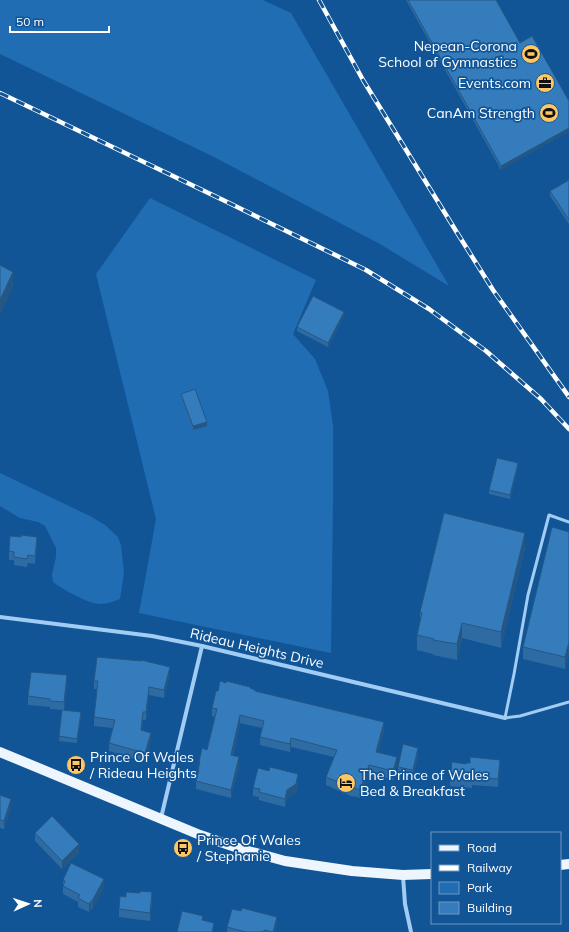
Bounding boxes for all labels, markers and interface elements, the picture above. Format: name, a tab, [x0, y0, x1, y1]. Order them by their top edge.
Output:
scale bar	[10, 8, 109, 34]
text: 50 m	[16, 14, 44, 29]
place label: Nepean-Corona School of Gymnastics	[378, 37, 517, 71]
sports icon: Nepean-Corona School of Gymnastics	[520, 43, 542, 65]
office icon: Events.com	[534, 72, 556, 94]
place label: Events.com	[458, 74, 531, 92]
sports icon: CanAm Strength	[538, 102, 560, 124]
place label: CanAm Strength	[427, 104, 535, 122]
street label: Rideau Heights Drive	[188, 624, 326, 672]
place label: Prince Of Wales / Rideau Heights	[89, 748, 197, 782]
bus stop icon: Prince Of Wales / Rideau Heights	[65, 754, 87, 776]
place label: The Prince of Wales Bed & Breakfast	[360, 766, 489, 800]
hotel icon: The Prince of Wales Bed & Breakfast	[335, 772, 357, 794]
place label: Prince Of Wales / Stephanie	[196, 831, 301, 865]
legend	[431, 832, 561, 924]
bus stop icon: Prince Of Wales / Stephanie	[172, 837, 194, 859]
text: Road	[467, 840, 496, 855]
text: Railway	[467, 860, 513, 875]
text: Park	[467, 880, 493, 895]
north arrow	[8, 884, 48, 924]
text: N	[31, 899, 45, 908]
text: Building	[467, 900, 512, 915]

